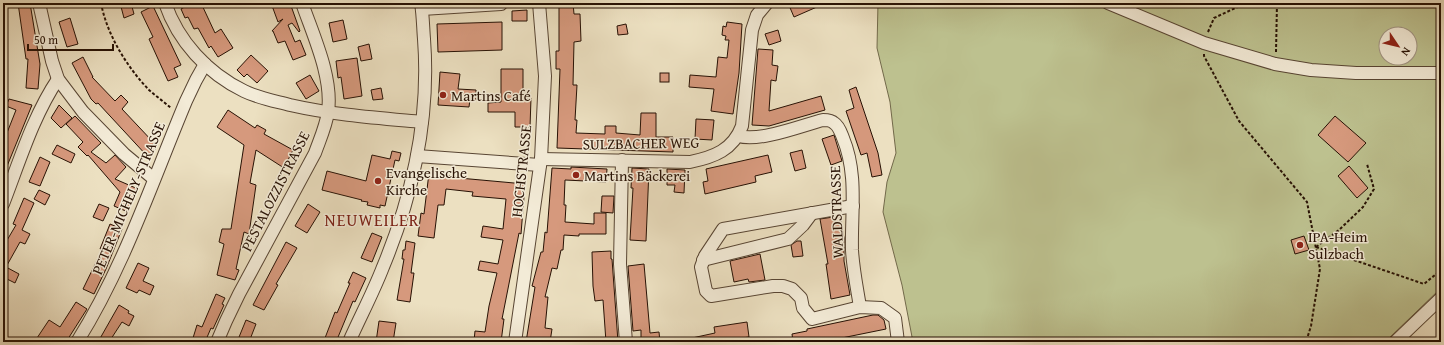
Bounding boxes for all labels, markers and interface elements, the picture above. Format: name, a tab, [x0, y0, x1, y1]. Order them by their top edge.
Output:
scale bar	[28, 26, 113, 52]
north arrow	[1378, 26, 1418, 66]
text: 50 m	[34, 31, 58, 48]
text: N	[1397, 44, 1415, 60]
place label: Martins Café	[451, 85, 531, 106]
marker: Martins Café	[438, 90, 448, 100]
street label: PETER-MICHELY-STRASSE	[86, 118, 170, 278]
street label: HOCHSTRASSE	[506, 123, 536, 218]
street label: PESTALOZZISTRASSE	[236, 127, 315, 255]
street label: SULZBACHER WEG	[582, 131, 700, 155]
place label: Evangelische Kirche	[386, 162, 467, 200]
place label: Martins Bäckerei	[584, 165, 690, 186]
street label: WALDSTRASSE	[824, 165, 848, 259]
marker: Martins Bäckerei	[571, 170, 581, 180]
marker: Evangelische Kirche	[373, 176, 383, 186]
district label: NEUWEILER	[325, 207, 419, 232]
place label: IPA-Heim Sulzbach	[1308, 226, 1368, 264]
marker: IPA-Heim Sulzbach	[1295, 240, 1305, 250]

